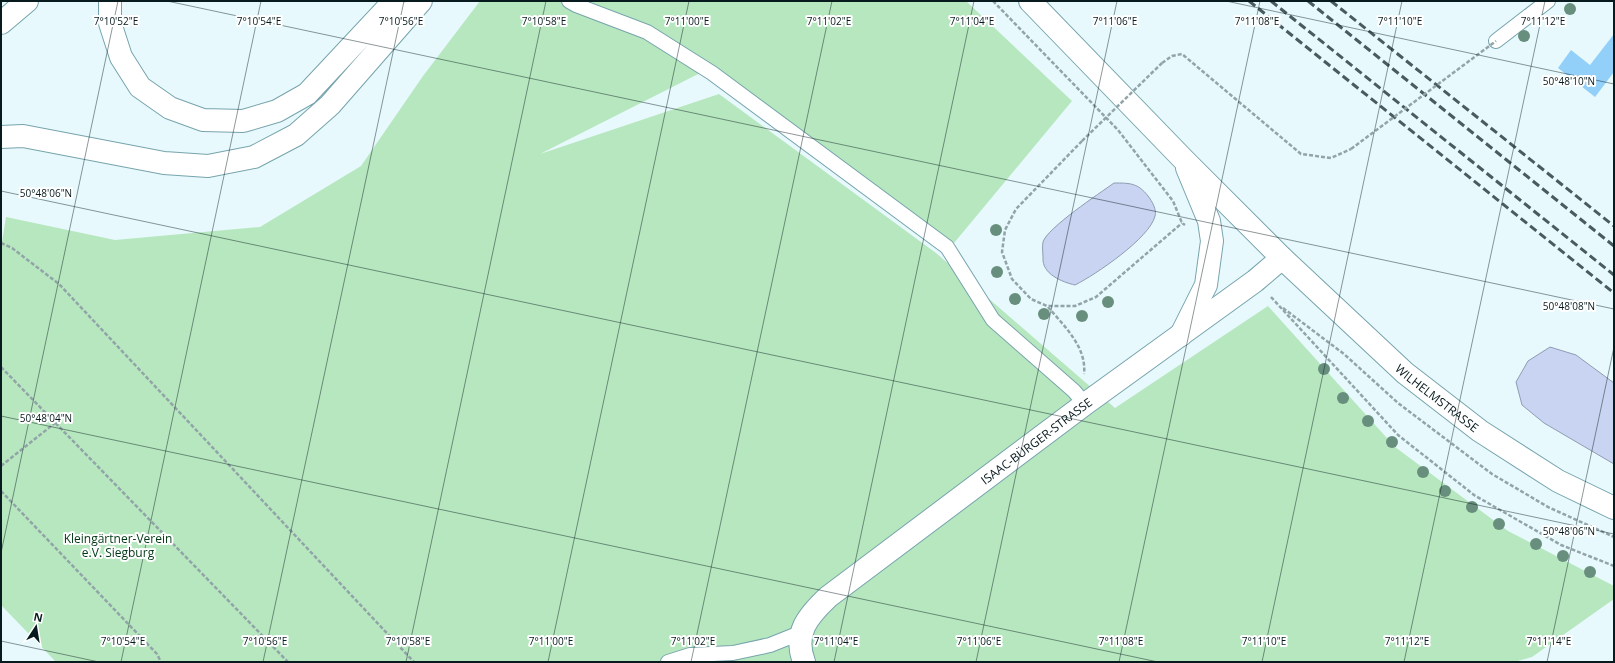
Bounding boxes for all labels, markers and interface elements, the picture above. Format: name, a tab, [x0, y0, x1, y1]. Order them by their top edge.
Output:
text: 7°10'52"E	[94, 14, 138, 28]
text: 7°10'54"E	[237, 14, 281, 28]
text: 7°10'56"E	[379, 14, 423, 28]
text: 7°10'58"E	[522, 14, 566, 28]
text: 7°11'00"E	[665, 14, 709, 28]
text: 7°11'02"E	[807, 14, 851, 28]
text: 7°11'04"E	[950, 14, 994, 28]
text: 7°11'06"E	[1093, 14, 1137, 28]
text: 7°11'08"E	[1235, 14, 1279, 28]
text: 7°11'10"E	[1378, 14, 1422, 28]
text: 7°11'12"E	[1521, 14, 1565, 28]
text: 50°48'10"N	[1543, 74, 1595, 88]
text: 50°48'06"N	[20, 186, 72, 200]
text: 50°48'08"N	[1543, 299, 1595, 313]
street label: WILHELMSTRASSE	[1392, 360, 1482, 436]
street label: ISAAC-BÜRGER-STRASSE	[977, 393, 1095, 488]
text: 50°48'04"N	[20, 411, 72, 425]
text: 50°48'06"N	[1543, 524, 1595, 538]
park label: Kleingärtner-Verein e.V. Siegburg	[64, 530, 172, 561]
north arrow	[16, 607, 56, 647]
text: N	[32, 608, 44, 625]
text: 7°10'54"E	[101, 634, 145, 648]
text: 7°10'56"E	[243, 634, 287, 648]
text: 7°10'58"E	[386, 634, 430, 648]
text: 7°11'00"E	[529, 634, 573, 648]
text: 7°11'02"E	[671, 634, 715, 648]
text: 7°11'04"E	[814, 634, 858, 648]
text: 7°11'06"E	[957, 634, 1001, 648]
text: 7°11'08"E	[1099, 634, 1143, 648]
text: 7°11'10"E	[1242, 634, 1286, 648]
text: 7°11'12"E	[1385, 634, 1429, 648]
text: 7°11'14"E	[1527, 634, 1571, 648]

